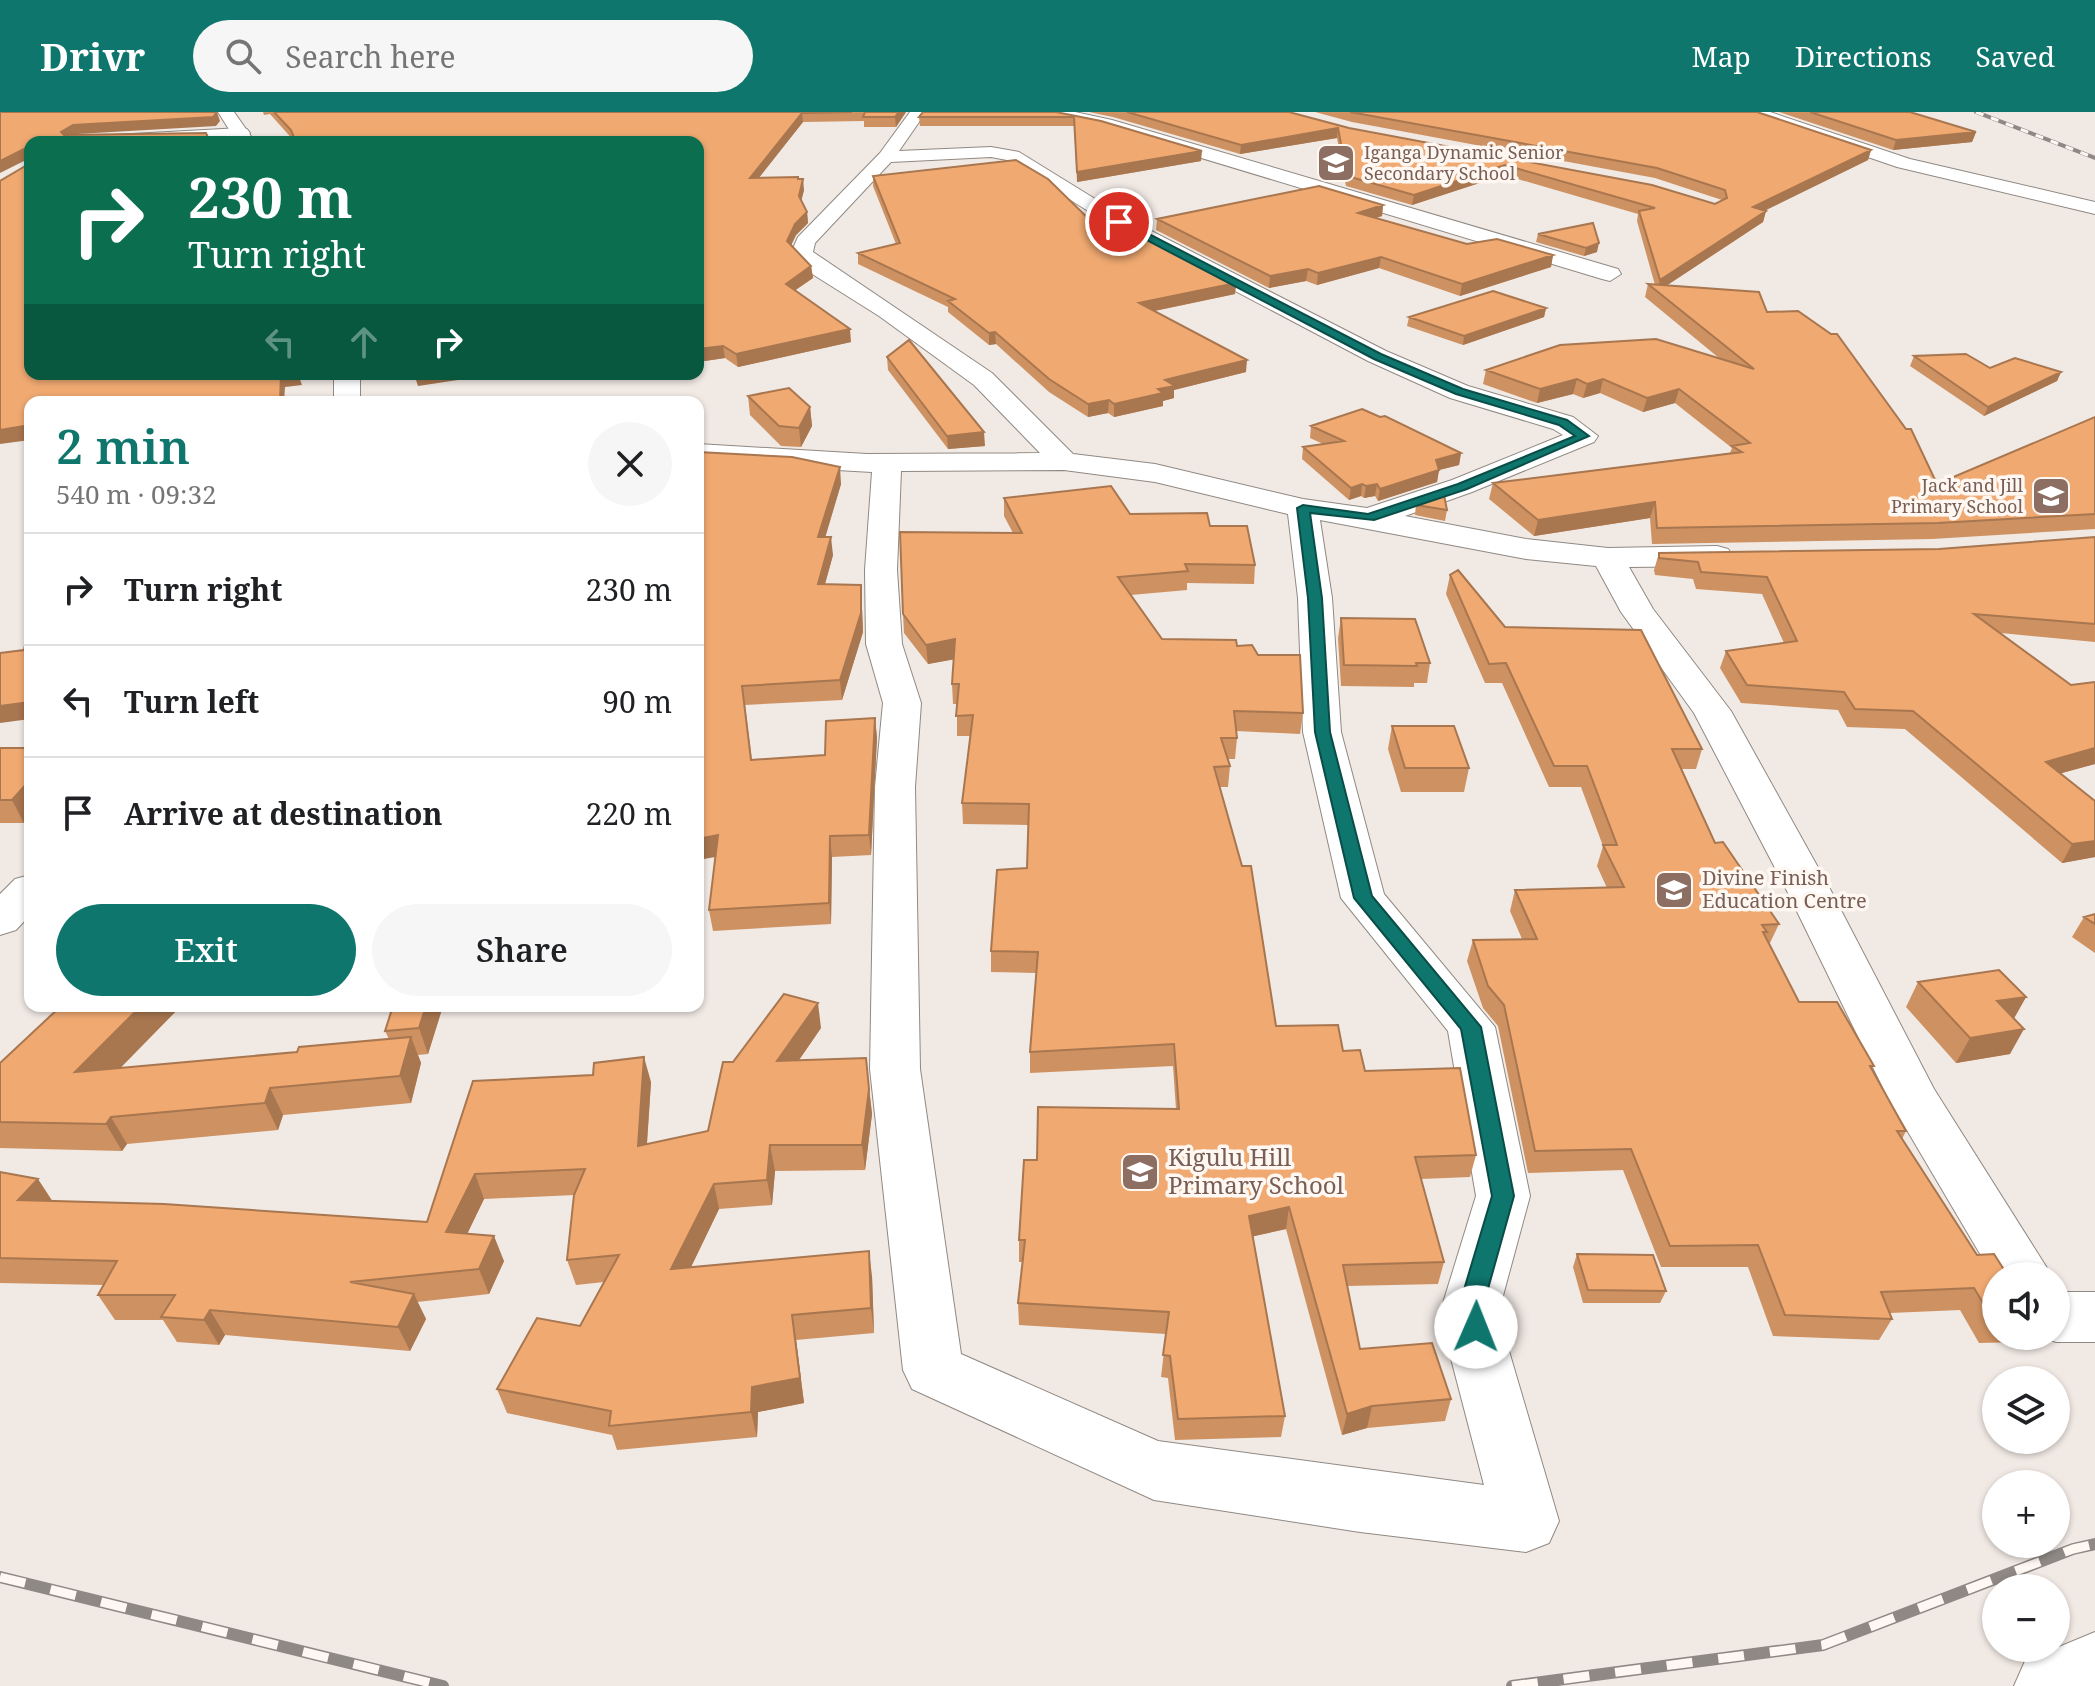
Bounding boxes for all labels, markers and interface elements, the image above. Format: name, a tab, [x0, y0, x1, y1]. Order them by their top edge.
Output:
search box	[193, 20, 753, 92]
text: Drivr	[40, 30, 145, 82]
icon: search	[221, 34, 265, 78]
text: Search here	[285, 36, 456, 77]
text: Map	[1691, 37, 1751, 75]
text: Directions	[1795, 37, 1932, 75]
text: Saved	[1976, 37, 2055, 75]
place label: Iganga Dynamic Senior Secondary School	[1364, 140, 1564, 185]
school or university icon: Iganga Dynamic Senior Secondary School	[1315, 142, 1357, 184]
text: 230 m	[188, 158, 353, 234]
icon: right	[56, 168, 160, 272]
pin	[1085, 188, 1153, 256]
icon: arrive	[1097, 200, 1141, 244]
text: Turn right	[188, 230, 366, 279]
icon: left	[258, 320, 302, 364]
icon: ahead	[342, 320, 386, 364]
icon: right	[426, 320, 470, 364]
text: 2 min	[56, 413, 190, 478]
button: close	[588, 422, 672, 506]
place label: Jack and Jill Primary School	[1891, 473, 2023, 518]
school or university icon: Jack and Jill Primary School	[2030, 475, 2072, 517]
text: 540 m · 09:32	[56, 476, 217, 512]
icon: right	[56, 567, 100, 611]
text: Turn right	[124, 569, 282, 610]
text: 230 m	[586, 569, 672, 610]
icon: left	[56, 679, 100, 723]
text: Turn left	[124, 681, 259, 722]
text: 90 m	[602, 681, 672, 722]
icon: arrive	[56, 791, 100, 835]
text: Arrive at destination	[124, 793, 443, 834]
text: 220 m	[586, 793, 672, 834]
place label: Divine Finish Education Centre	[1702, 864, 1867, 914]
school or university icon: Divine Finish Education Centre	[1653, 869, 1695, 911]
button: Exit	[56, 904, 356, 996]
button: Share	[372, 904, 672, 996]
place label: Kigulu Hill Primary School	[1168, 1140, 1345, 1201]
school or university icon: Kigulu Hill Primary School	[1119, 1151, 1161, 1193]
map controls	[1982, 1262, 2070, 1662]
button: sound	[1982, 1262, 2070, 1350]
position arrow	[1434, 1285, 1518, 1369]
button: layers	[1982, 1366, 2070, 1454]
button: +	[1982, 1470, 2070, 1558]
button: −	[1982, 1574, 2070, 1662]

